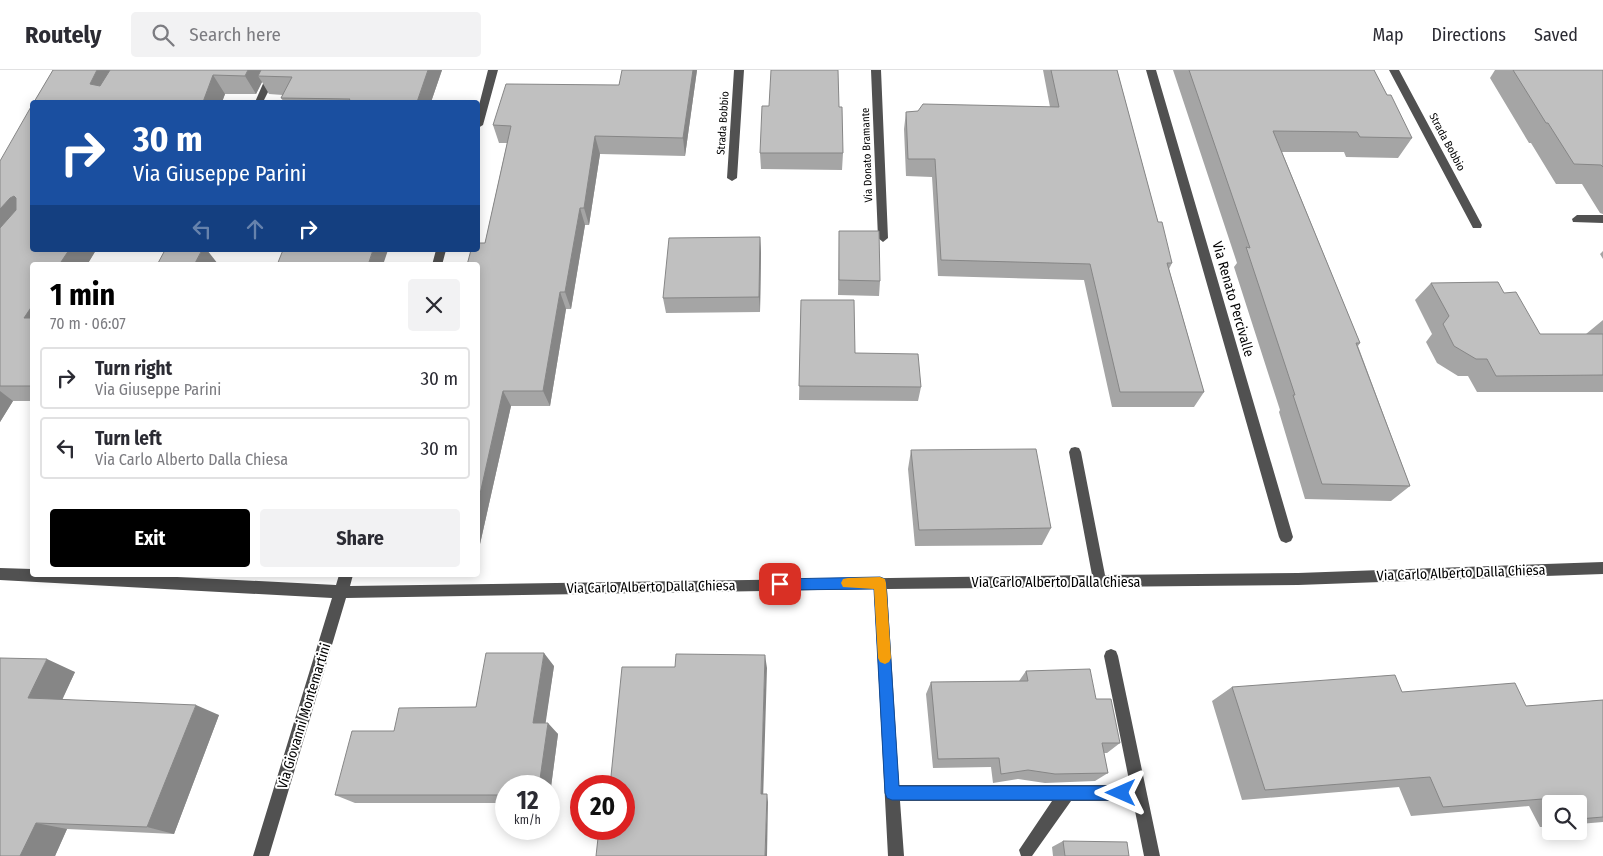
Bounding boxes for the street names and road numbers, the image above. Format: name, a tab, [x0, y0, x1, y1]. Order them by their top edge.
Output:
street label: Strada Bobbio	[714, 90, 732, 155]
street label: Via Donato Bramante	[859, 107, 875, 203]
street label: Strada Bobbio	[1426, 111, 1468, 173]
street label: Via Renato Percivalle	[1208, 239, 1258, 359]
street label: Via Carlo Alberto Dalla Chiesa	[1376, 562, 1546, 584]
street label: Via Carlo Alberto Dalla Chiesa	[972, 574, 1141, 591]
street label: Via Carlo Alberto Dalla Chiesa	[566, 577, 736, 597]
street label: Via Giovanni Montemartini	[274, 641, 334, 791]

